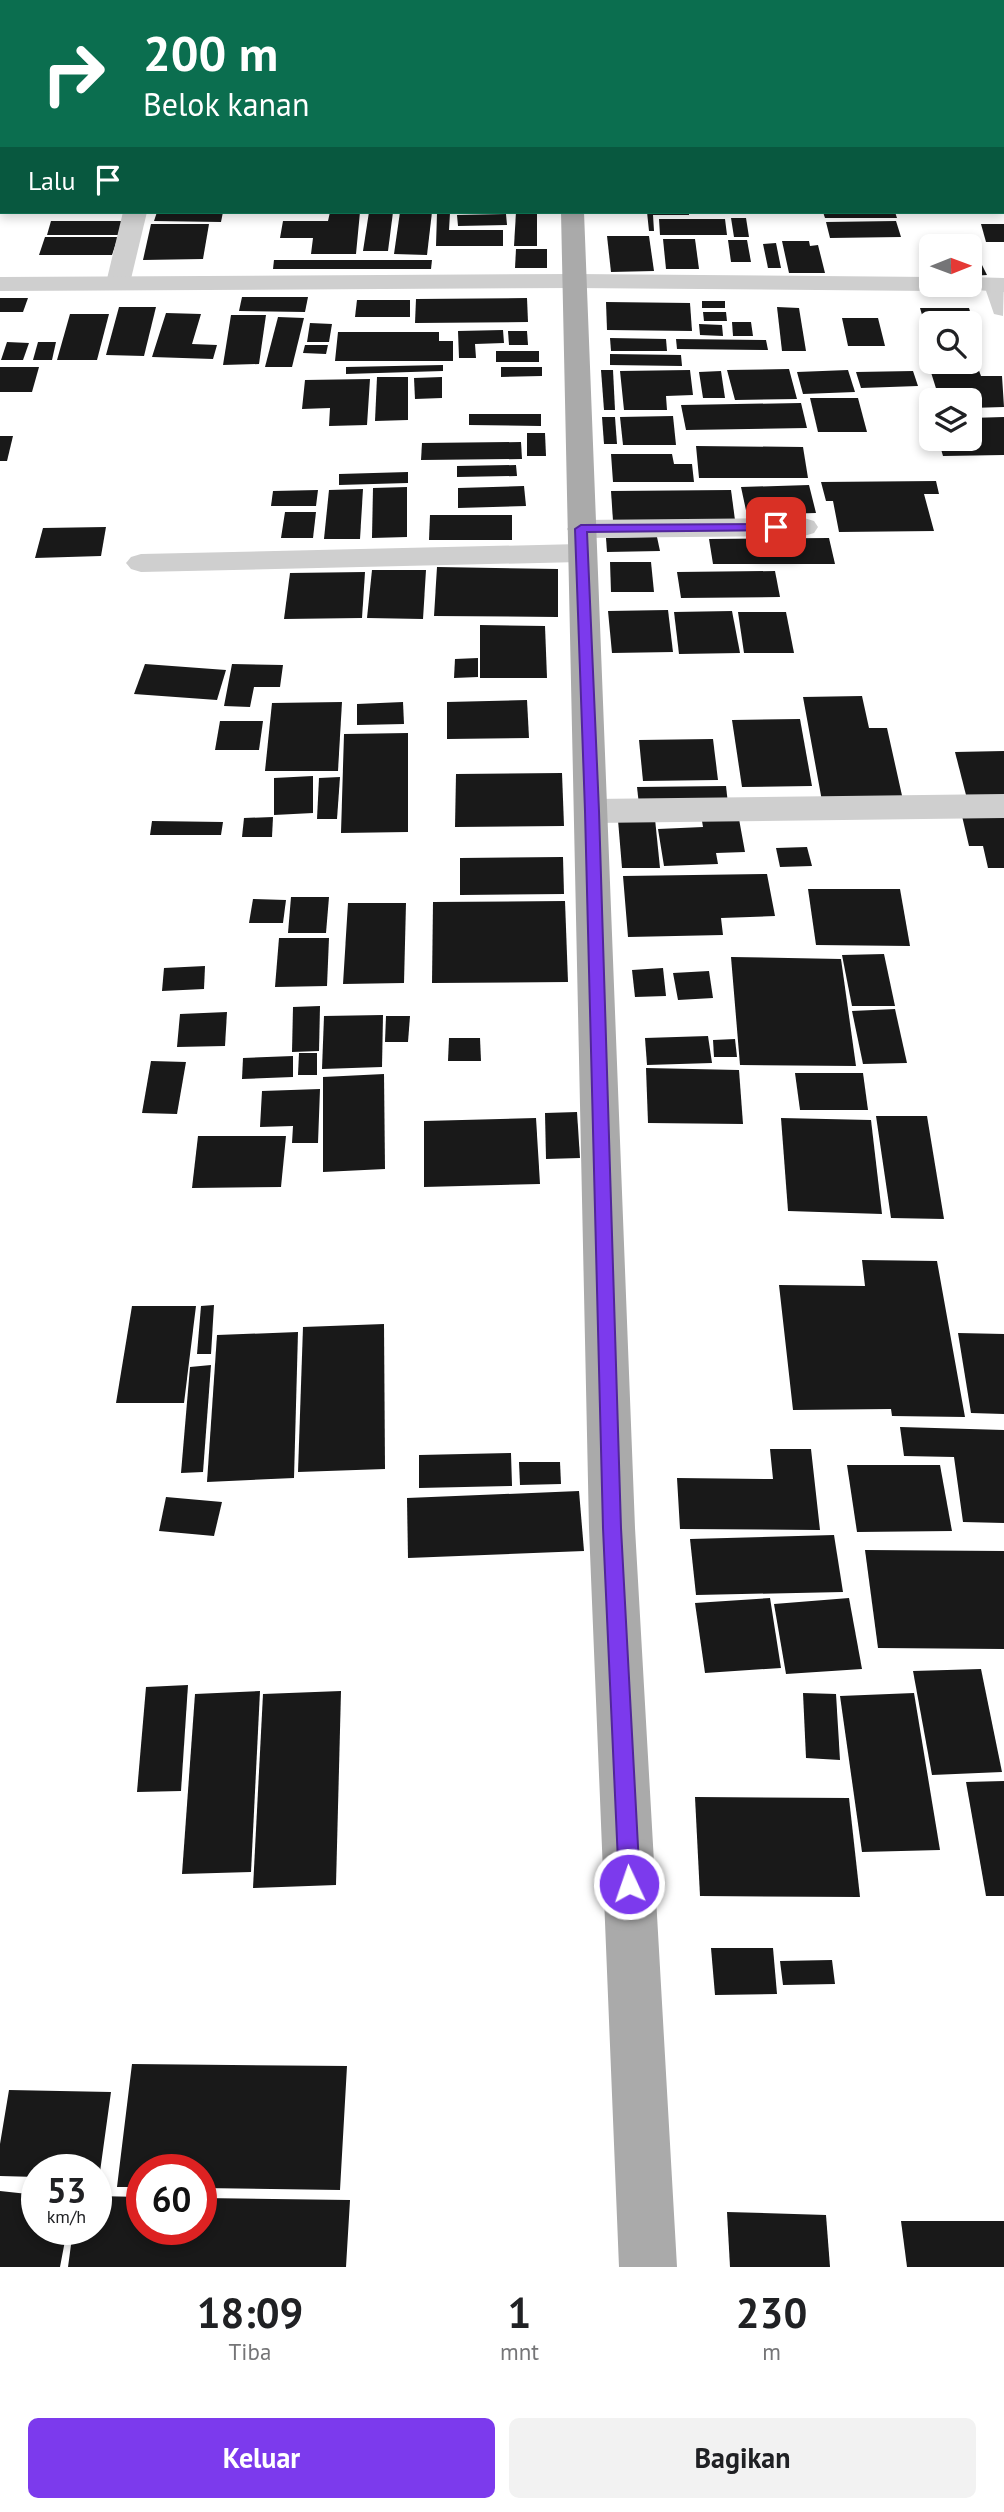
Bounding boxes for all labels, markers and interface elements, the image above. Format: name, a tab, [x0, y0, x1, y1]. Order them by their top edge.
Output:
text: 200 m	[143, 21, 278, 85]
icon: right	[28, 28, 119, 119]
text: Belok kanan	[143, 83, 309, 125]
icon: arrive	[89, 161, 127, 199]
text: Lalu	[28, 164, 75, 197]
north arrow	[919, 234, 982, 298]
map controls	[919, 234, 982, 451]
button: search	[919, 311, 982, 374]
button: layers	[919, 388, 982, 451]
pin	[746, 497, 806, 557]
icon: arrive	[757, 508, 795, 546]
position arrow	[592, 1847, 666, 1921]
speed limit sign: 60	[126, 2154, 217, 2245]
text: 53	[47, 2167, 86, 2213]
text: km/h	[47, 2205, 86, 2228]
text: 18:09	[197, 2285, 303, 2340]
text: 1	[508, 2285, 531, 2340]
text: 230	[736, 2285, 807, 2340]
text: Tiba	[229, 2337, 271, 2366]
text: mnt	[500, 2337, 539, 2366]
text: m	[762, 2337, 781, 2366]
button: Keluar	[28, 2418, 495, 2498]
button: Bagikan	[509, 2418, 976, 2498]

